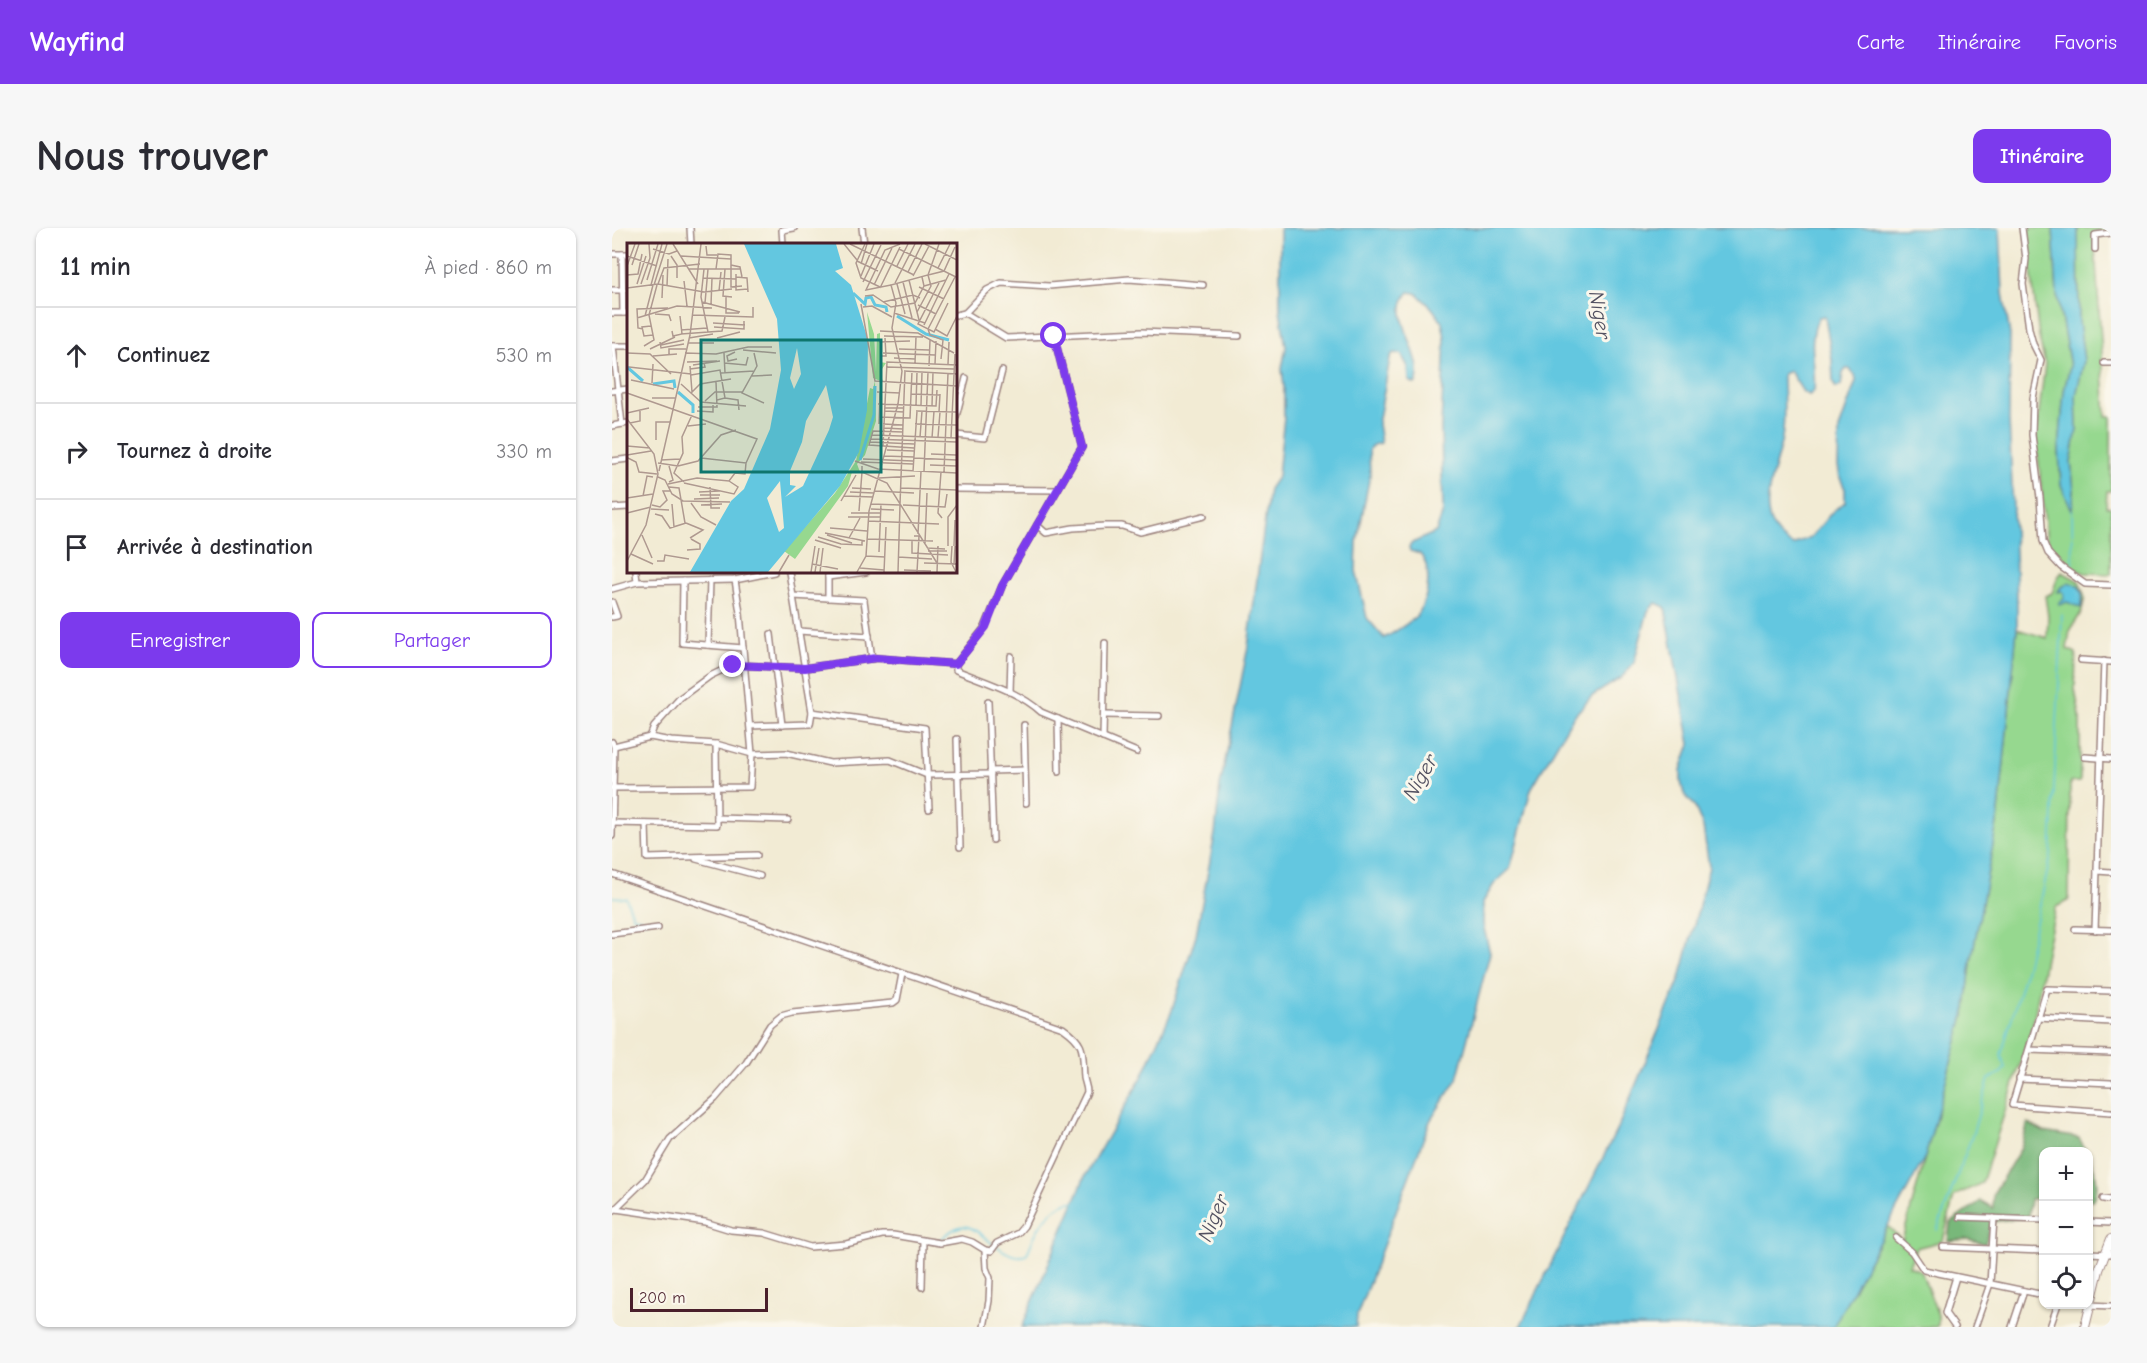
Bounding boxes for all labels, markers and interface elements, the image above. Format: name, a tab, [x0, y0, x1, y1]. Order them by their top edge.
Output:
text: Wayfind	[30, 26, 125, 58]
text: Carte	[1857, 30, 1905, 54]
text: Itinéraire	[1938, 30, 2021, 54]
text: Favoris	[2054, 30, 2117, 54]
button: Itinéraire	[1973, 129, 2111, 183]
text: Nous trouver	[36, 132, 268, 181]
inset map	[627, 243, 957, 573]
text: 11 min	[60, 252, 131, 282]
text: À pied · 860 m	[425, 256, 552, 279]
water label: Niger	[1584, 289, 1616, 343]
route start	[1040, 322, 1066, 348]
icon: ahead	[60, 339, 93, 372]
text: Continuez	[117, 342, 210, 368]
text: 530 m	[496, 344, 552, 367]
icon: right	[60, 435, 93, 468]
text: Tournez à droite	[117, 438, 272, 464]
text: 330 m	[496, 440, 552, 463]
icon: arrive	[60, 531, 93, 564]
text: Arrivée à destination	[117, 534, 313, 560]
button: Enregistrer	[60, 612, 300, 668]
button: Partager	[312, 612, 552, 668]
route end	[719, 651, 745, 677]
water label: Niger	[1397, 749, 1443, 804]
map controls	[2039, 1147, 2093, 1309]
button: +	[2039, 1147, 2093, 1201]
water label: Niger	[1192, 1189, 1234, 1245]
button: −	[2039, 1201, 2093, 1255]
button: locate	[2039, 1255, 2093, 1309]
scale bar	[630, 1285, 768, 1312]
text: 200 m	[639, 1289, 685, 1307]

